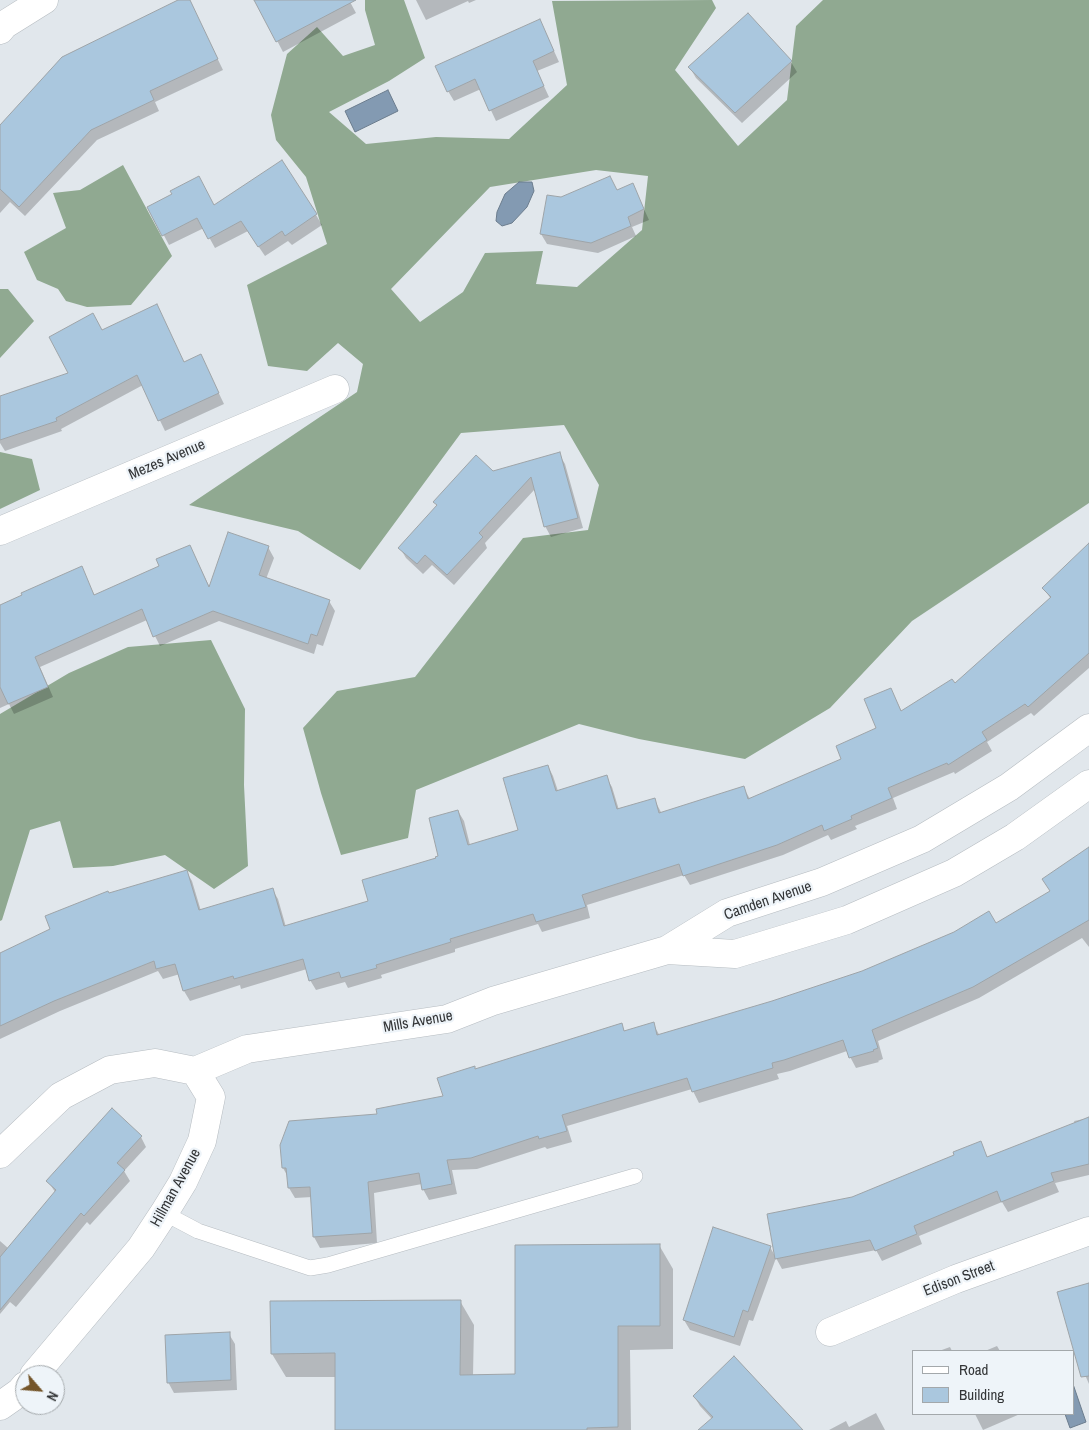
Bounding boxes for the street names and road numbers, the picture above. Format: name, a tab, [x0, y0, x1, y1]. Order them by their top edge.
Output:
street label: Mezes Avenue	[126, 436, 208, 484]
street label: Camden Avenue	[722, 878, 814, 924]
street label: Mills Avenue	[382, 1007, 454, 1037]
street label: Hillman Avenue	[147, 1146, 205, 1230]
street label: Edison Street	[921, 1257, 997, 1301]

